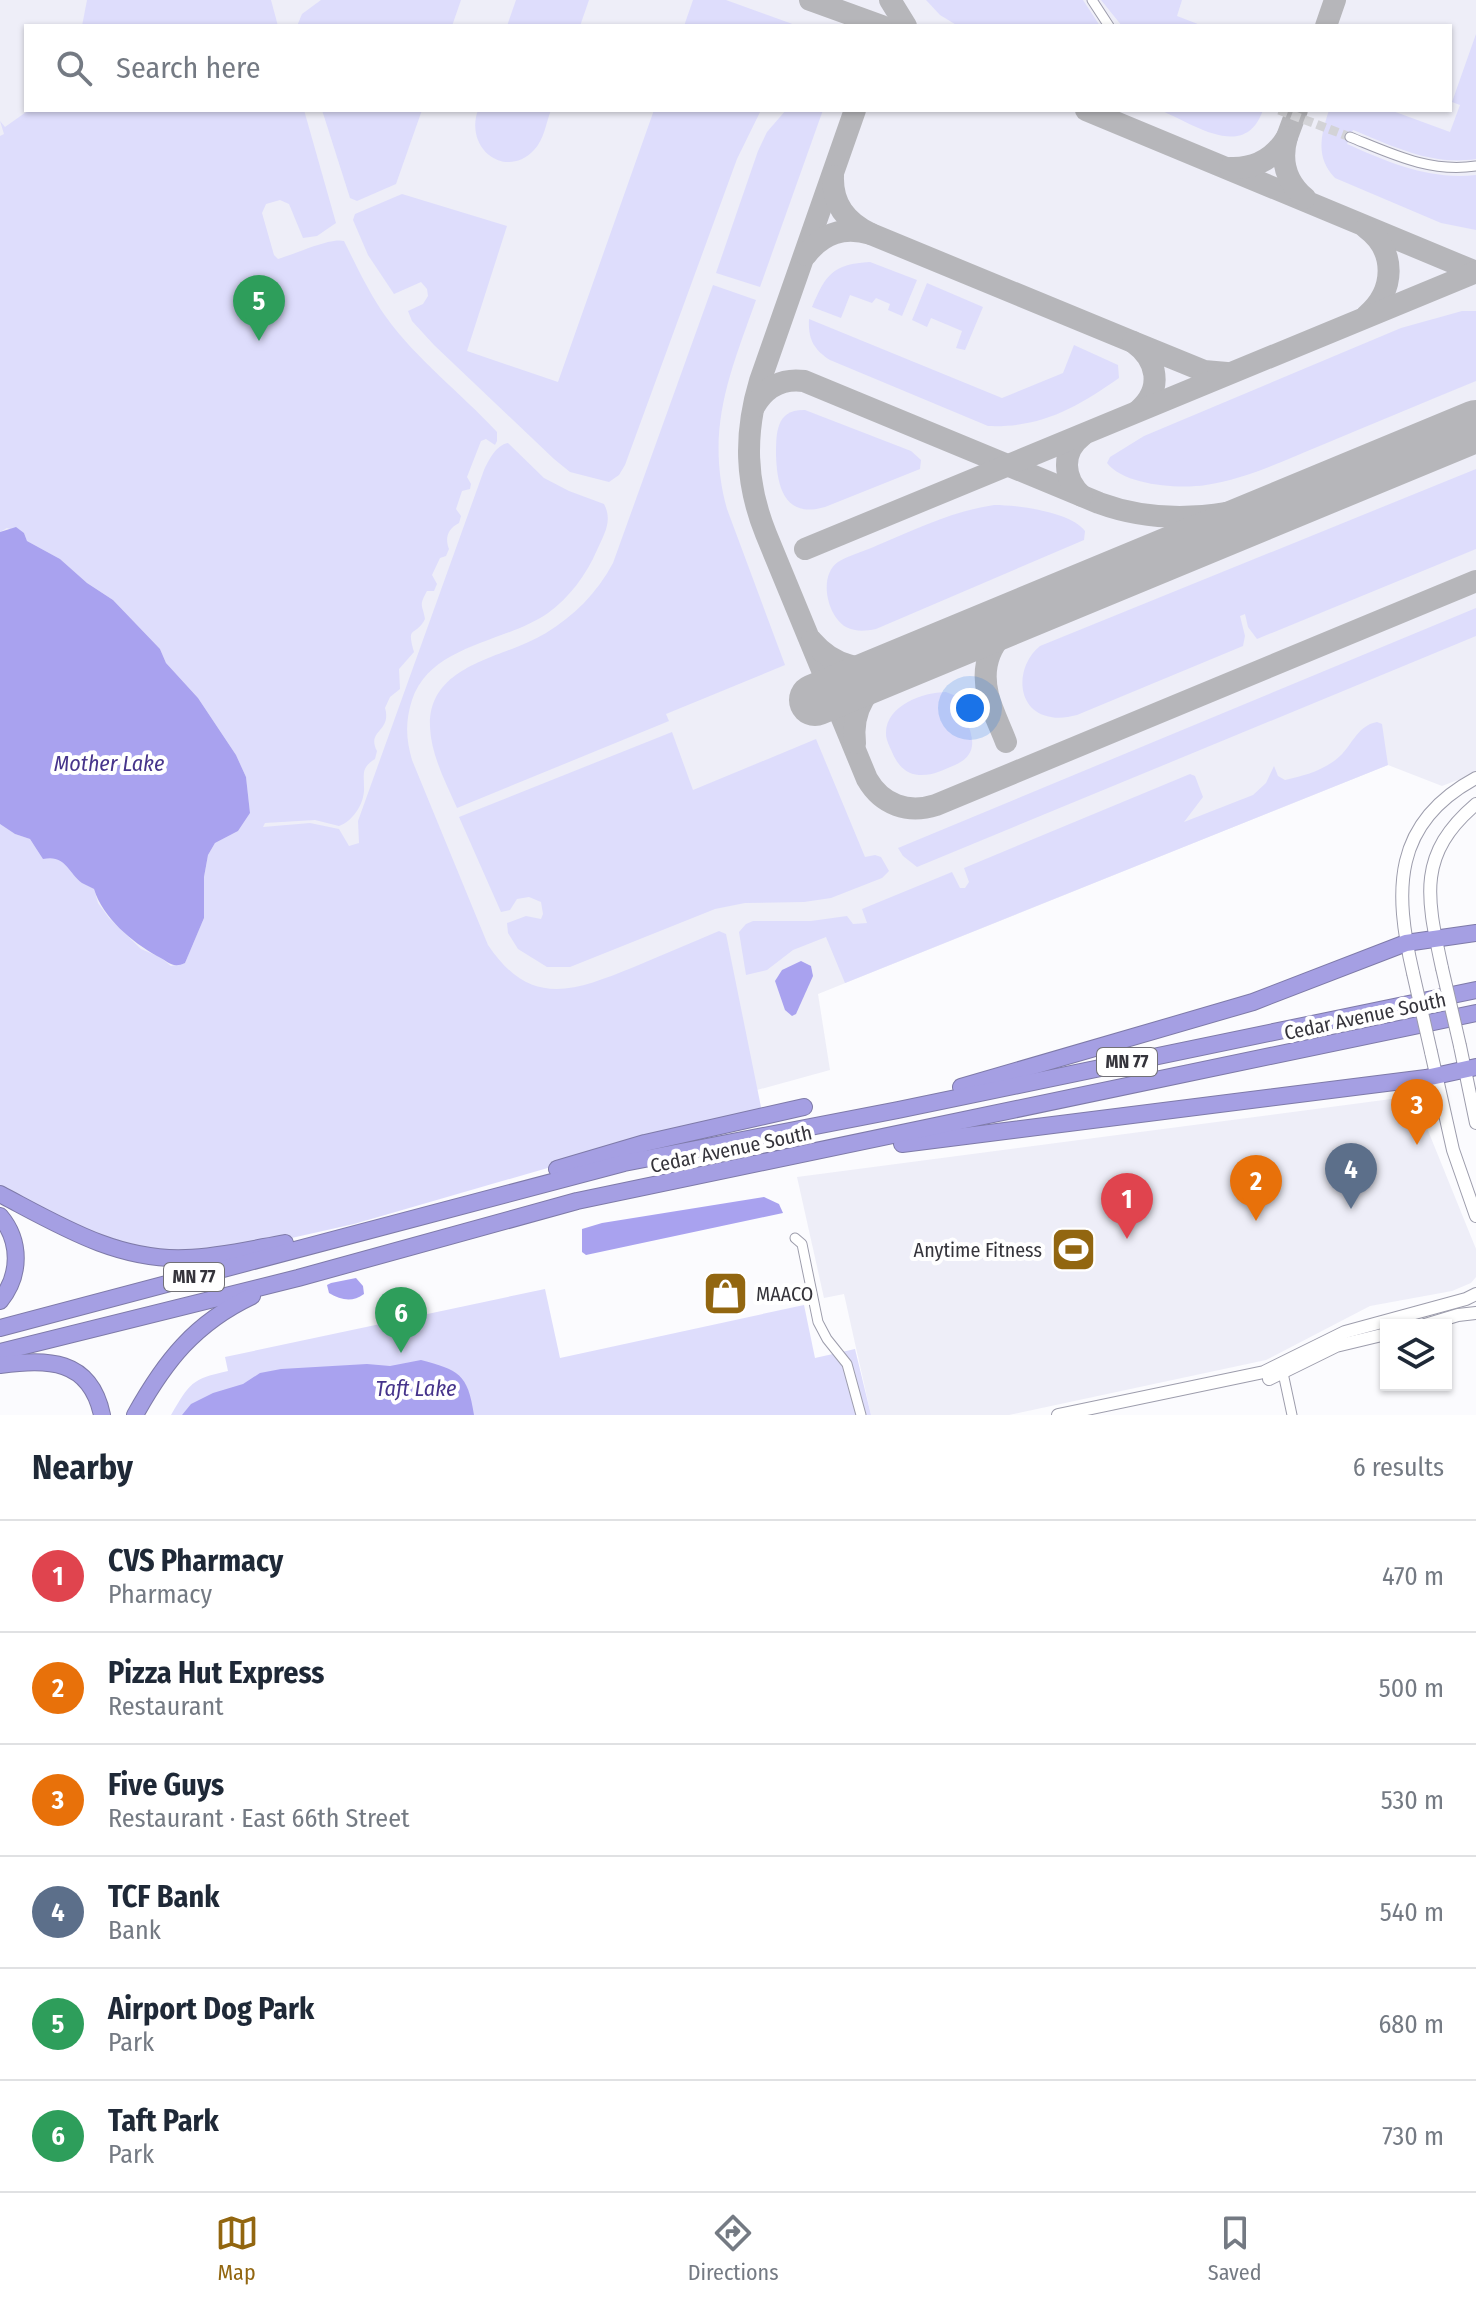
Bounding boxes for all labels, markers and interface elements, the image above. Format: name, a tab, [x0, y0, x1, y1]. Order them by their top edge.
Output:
search box	[24, 24, 1452, 112]
icon: search	[52, 46, 96, 90]
text: Search here	[116, 50, 261, 86]
pin: 5	[233, 275, 285, 341]
your location	[950, 688, 990, 728]
water label: Mother Lake	[54, 750, 164, 777]
street label: Cedar Avenue South	[1282, 987, 1448, 1045]
road number: MN 77	[1097, 1048, 1157, 1076]
pin: 3	[1391, 1079, 1443, 1145]
street label: Cedar Avenue South	[648, 1120, 814, 1178]
pin: 4	[1325, 1143, 1377, 1209]
pin: 2	[1230, 1155, 1282, 1221]
pin: 1	[1101, 1173, 1153, 1239]
sports icon: Anytime Fitness	[1049, 1226, 1097, 1274]
place label: Anytime Fitness	[914, 1238, 1042, 1262]
road number: MN 77	[164, 1263, 224, 1291]
shop icon: MAACO	[701, 1270, 749, 1318]
place label: MAACO	[756, 1282, 813, 1306]
pin: 6	[375, 1287, 427, 1353]
map controls	[1380, 1319, 1452, 1391]
button: layers	[1380, 1319, 1452, 1391]
water label: Taft Lake	[375, 1375, 457, 1402]
text: Nearby	[32, 1447, 133, 1488]
text: 6 results	[1353, 1452, 1444, 1483]
text: CVS Pharmacy	[108, 1543, 283, 1579]
text: 1	[53, 1561, 64, 1592]
text: 470 m	[1382, 1561, 1444, 1592]
text: Pharmacy	[108, 1579, 212, 1610]
text: Pizza Hut Express	[108, 1655, 324, 1691]
text: 2	[52, 1673, 64, 1704]
text: 500 m	[1379, 1673, 1444, 1704]
text: Restaurant	[108, 1691, 224, 1722]
text: Five Guys	[108, 1767, 224, 1803]
text: 3	[52, 1785, 64, 1816]
text: 530 m	[1381, 1785, 1444, 1816]
text: Restaurant · East 66th Street	[108, 1803, 410, 1834]
text: TCF Bank	[108, 1879, 220, 1915]
text: 4	[51, 1897, 65, 1928]
text: 540 m	[1380, 1897, 1444, 1928]
text: Bank	[108, 1915, 161, 1946]
text: Airport Dog Park	[108, 1991, 314, 2027]
text: 5	[52, 2009, 64, 2040]
text: 680 m	[1378, 2009, 1444, 2040]
text: Park	[108, 2027, 154, 2058]
text: Taft Park	[108, 2103, 219, 2139]
text: 6	[51, 2121, 65, 2152]
text: 730 m	[1382, 2121, 1444, 2152]
text: Park	[108, 2139, 154, 2170]
tab: Map	[215, 2211, 259, 2286]
tab: Directions	[688, 2211, 779, 2286]
tab: Saved	[1208, 2211, 1261, 2286]

